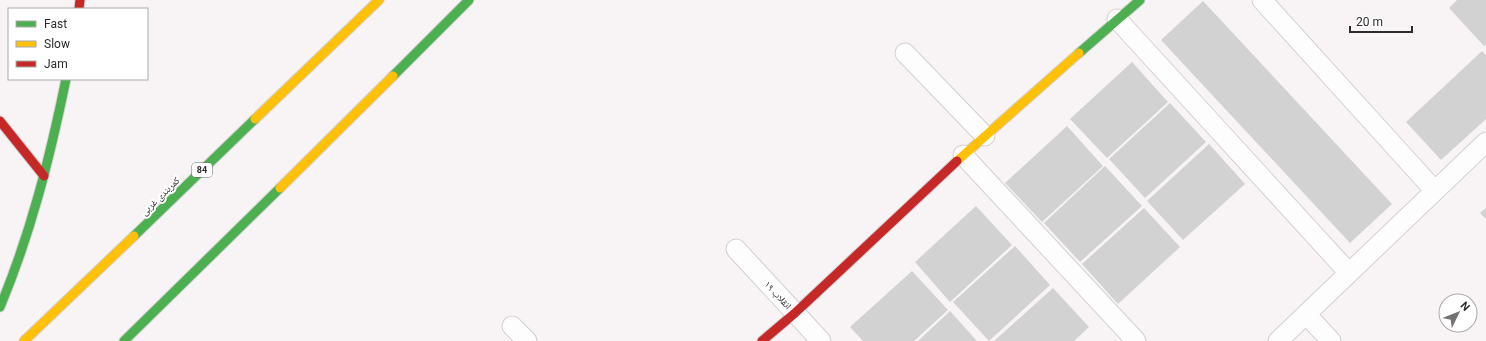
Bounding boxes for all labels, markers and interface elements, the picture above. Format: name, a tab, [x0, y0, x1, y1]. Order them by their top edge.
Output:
legend	[8, 8, 148, 80]
scale bar	[1350, 8, 1412, 34]
text: 20 m	[1356, 15, 1383, 29]
text: Fast	[44, 17, 67, 31]
text: Slow	[44, 37, 70, 51]
text: Jam	[44, 57, 68, 71]
road number: 84	[192, 163, 212, 177]
street label: کمربندی غربی	[138, 175, 183, 218]
street label: انقلاب ۱۹	[762, 279, 794, 312]
north arrow	[1438, 293, 1478, 333]
text: N	[1458, 299, 1473, 314]

